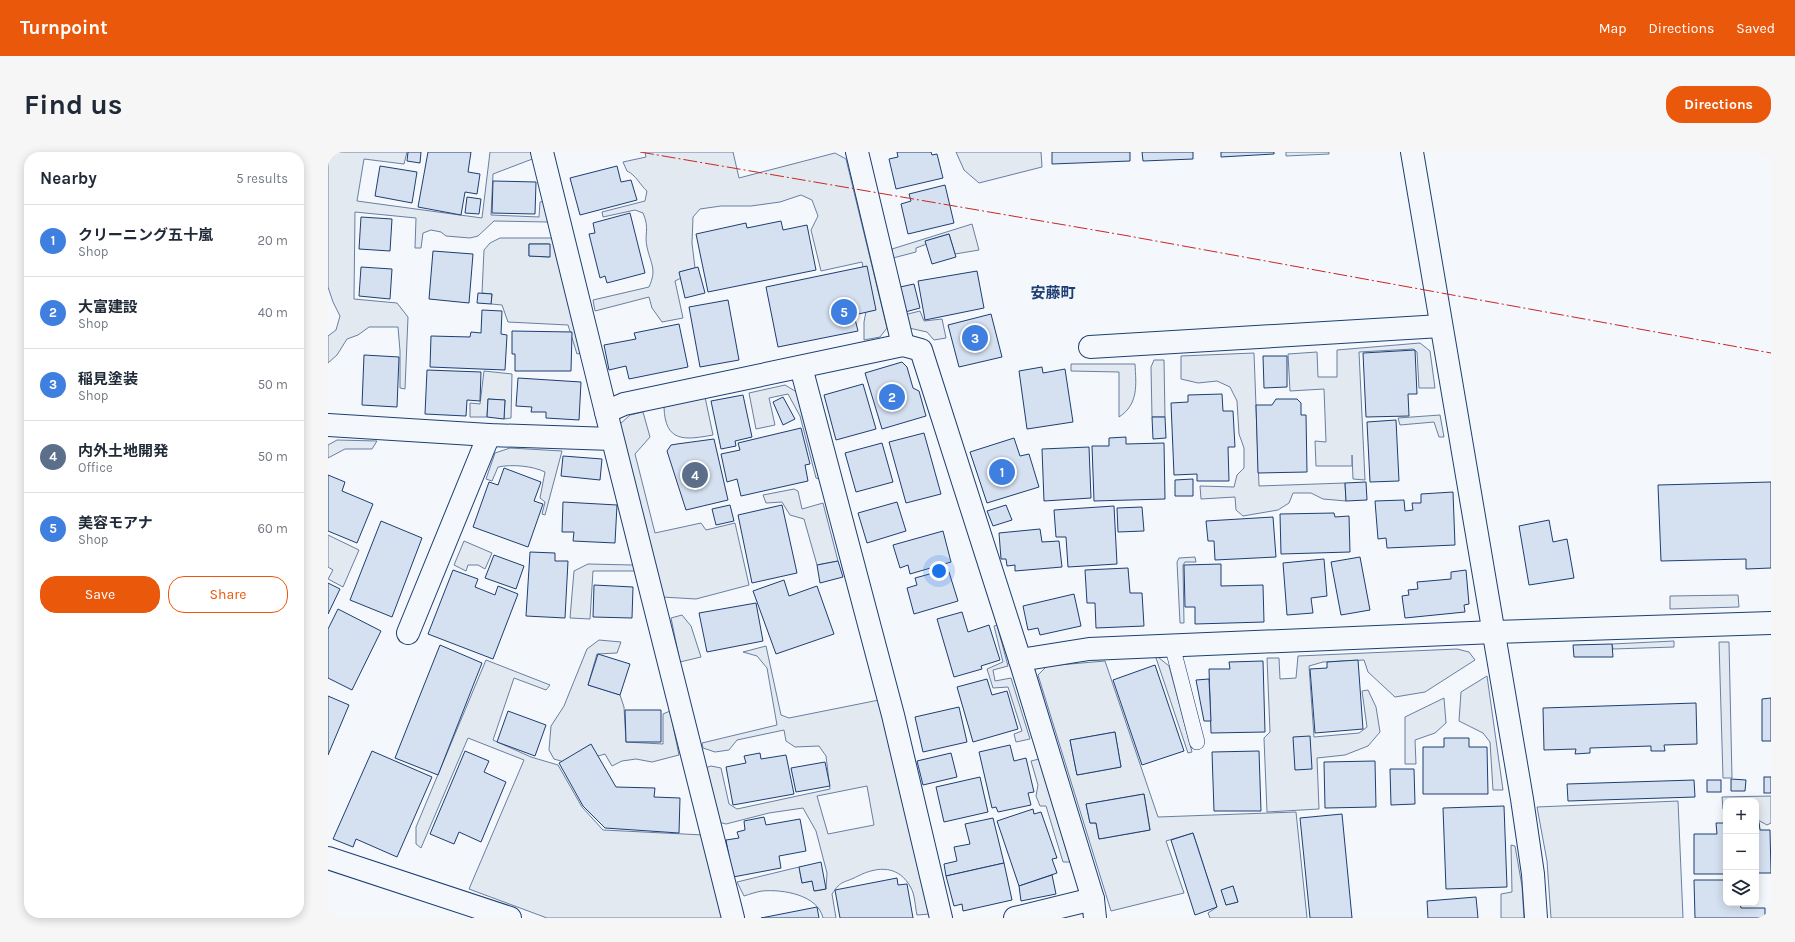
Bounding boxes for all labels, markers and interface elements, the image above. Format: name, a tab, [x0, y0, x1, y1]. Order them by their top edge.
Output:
text: Turnpoint	[20, 17, 108, 39]
text: Map	[1599, 20, 1627, 37]
text: Directions	[1649, 20, 1714, 37]
text: Saved	[1736, 20, 1775, 37]
button: Directions	[1666, 86, 1771, 123]
text: Find us	[24, 88, 123, 121]
text: Nearby	[40, 168, 97, 188]
text: 5 results	[236, 171, 288, 186]
text: クリーニング五十嵐	[78, 226, 213, 244]
text: 1	[51, 233, 55, 248]
text: 20 m	[258, 233, 288, 248]
text: Shop	[78, 244, 108, 259]
district label: 安藤町	[1030, 284, 1076, 302]
pin: 5	[831, 297, 857, 327]
text: 大富建設	[78, 298, 138, 316]
text: 2	[49, 305, 57, 320]
text: 40 m	[258, 305, 288, 320]
text: Shop	[78, 316, 108, 331]
pin: 3	[962, 323, 988, 353]
text: 稲見塗装	[78, 370, 138, 388]
text: 3	[49, 377, 57, 392]
text: 50 m	[258, 377, 288, 392]
pin: 2	[879, 382, 905, 412]
text: Shop	[78, 388, 108, 403]
text: 内外土地開発	[78, 442, 168, 460]
text: 4	[49, 449, 57, 464]
text: 50 m	[258, 449, 288, 464]
pin: 1	[989, 457, 1015, 487]
text: Office	[78, 460, 113, 475]
pin: 4	[682, 460, 708, 490]
text: 美容モアナ	[78, 514, 153, 532]
text: 5	[49, 521, 57, 536]
text: 60 m	[258, 521, 288, 536]
text: Shop	[78, 532, 108, 547]
your location	[929, 561, 949, 581]
button: Save	[40, 576, 160, 613]
button: Share	[168, 576, 288, 613]
map controls	[1723, 798, 1759, 906]
button: +	[1723, 798, 1759, 834]
button: −	[1723, 834, 1759, 870]
button: layers	[1723, 870, 1759, 906]

